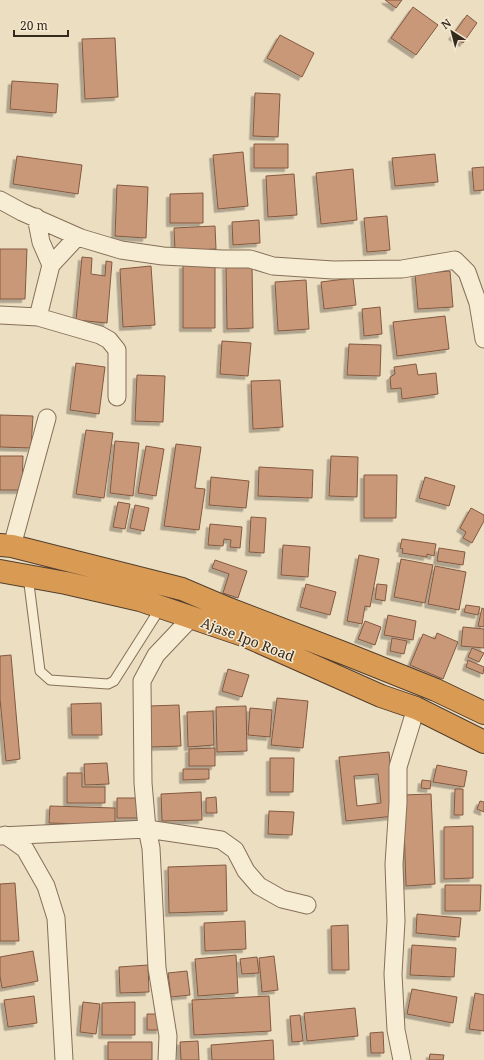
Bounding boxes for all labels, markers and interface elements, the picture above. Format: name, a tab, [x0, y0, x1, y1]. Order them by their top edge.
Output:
scale bar	[14, 12, 68, 38]
north arrow	[432, 12, 472, 52]
text: N	[438, 15, 454, 32]
text: 20 m	[20, 17, 48, 34]
street label: Ajase Ipo Road	[199, 612, 298, 666]

